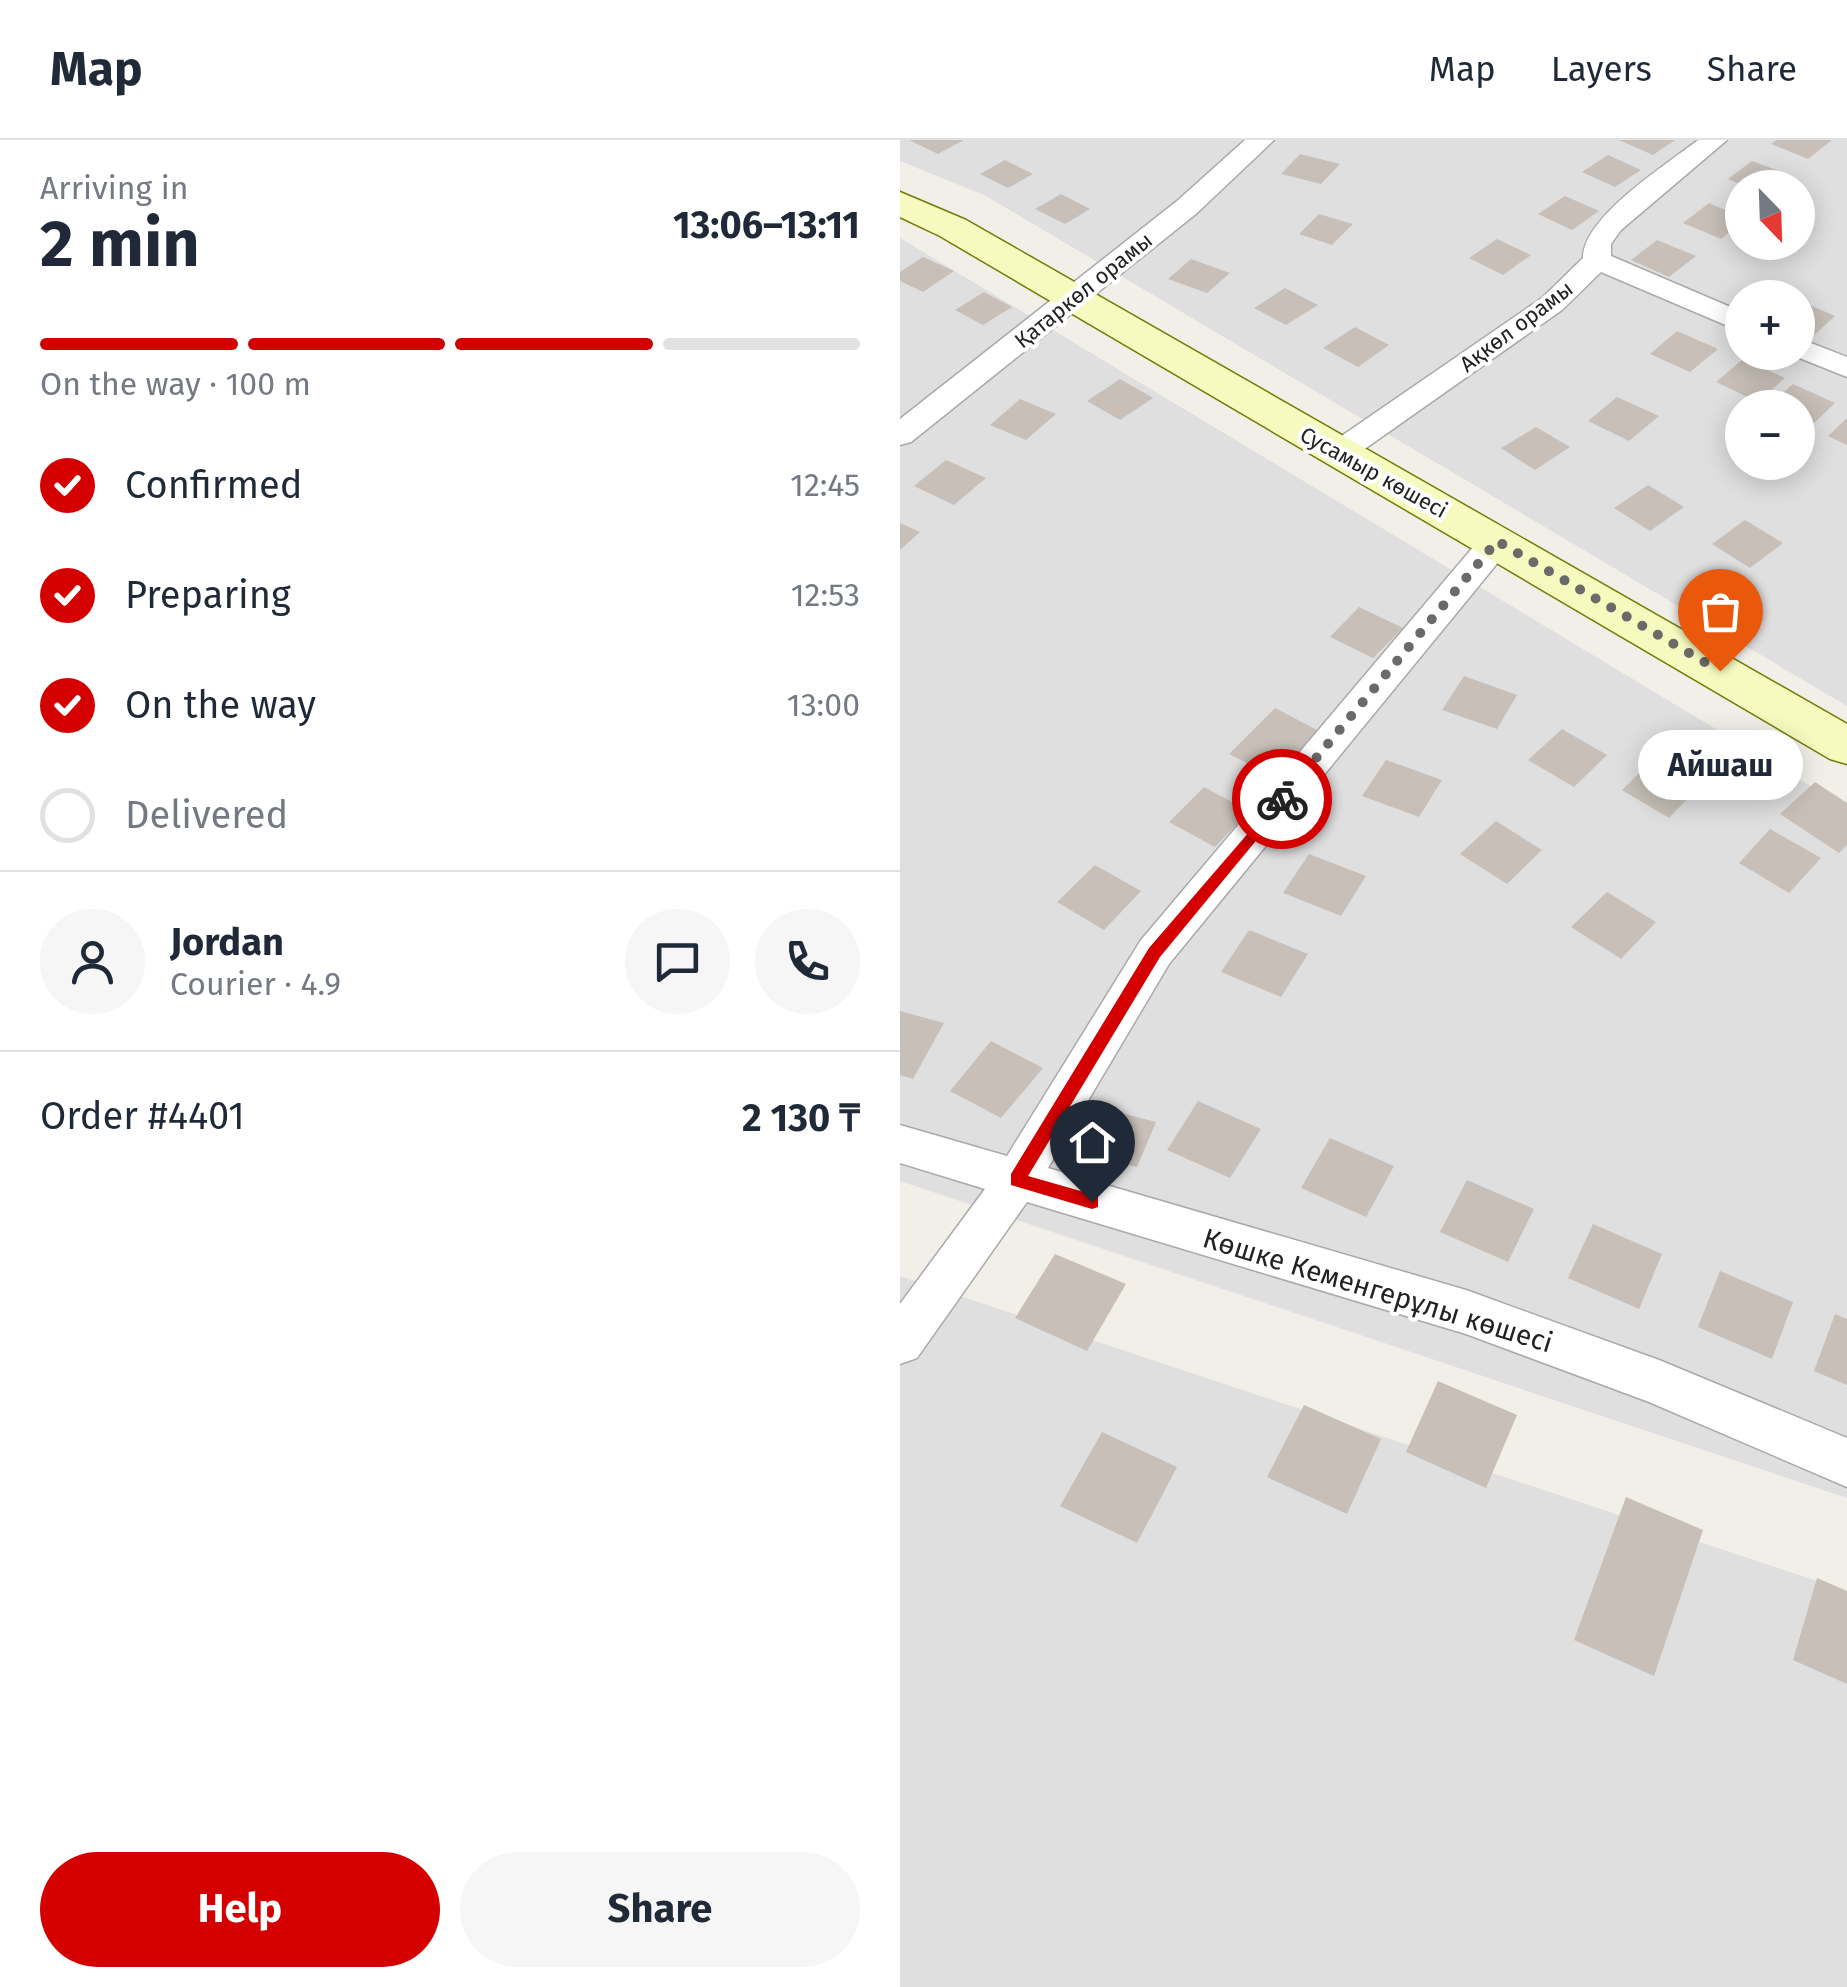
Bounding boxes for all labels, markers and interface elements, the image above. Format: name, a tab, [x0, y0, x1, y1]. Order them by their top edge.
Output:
text: Map	[50, 40, 143, 98]
text: Map	[1429, 48, 1496, 90]
text: Layers	[1551, 48, 1652, 90]
text: Share	[1707, 48, 1797, 90]
text: Arriving in	[40, 169, 188, 207]
north arrow	[1725, 170, 1815, 260]
map controls	[1725, 170, 1815, 480]
text: 13:06–13:11	[673, 202, 860, 248]
text: 2 min	[40, 205, 200, 283]
street label: Қатаркөл орамы	[1009, 227, 1158, 354]
street label: Ақкөл орамы	[1454, 275, 1578, 378]
button: +	[1725, 280, 1815, 370]
text: On the way · 100 m	[40, 365, 311, 403]
button: −	[1725, 390, 1815, 480]
street label: Сусамыр көшесі	[1295, 421, 1452, 524]
icon: check	[40, 458, 95, 513]
text: Confirmed	[125, 462, 303, 508]
text: 12:45	[790, 466, 860, 504]
icon: check	[40, 568, 95, 623]
pin	[1678, 569, 1763, 672]
text: Preparing	[125, 572, 291, 618]
text: 12:53	[791, 576, 860, 614]
icon: bag	[1693, 584, 1748, 639]
icon: check	[40, 678, 95, 733]
text: On the way	[125, 682, 316, 728]
text: 13:00	[787, 686, 860, 724]
callout: Айшаш	[1638, 731, 1802, 801]
text: Айшаш	[1668, 746, 1773, 784]
courier	[1232, 749, 1332, 849]
icon: bike	[1255, 772, 1310, 827]
text: Delivered	[125, 792, 288, 838]
button: person	[40, 909, 145, 1014]
button: chat	[625, 909, 730, 1014]
button: phone	[755, 909, 860, 1014]
text: Jordan	[170, 919, 284, 965]
text: Courier · 4.9	[170, 965, 341, 1003]
text: Order #4401	[40, 1093, 245, 1139]
text: 2 130 ₸	[742, 1095, 860, 1141]
pin	[1050, 1100, 1135, 1203]
icon: home	[1065, 1115, 1120, 1170]
street label: Көшке Кеменгерұлы көшесі	[1199, 1222, 1557, 1359]
button: Help	[40, 1852, 440, 1967]
button: Share	[460, 1852, 860, 1967]

